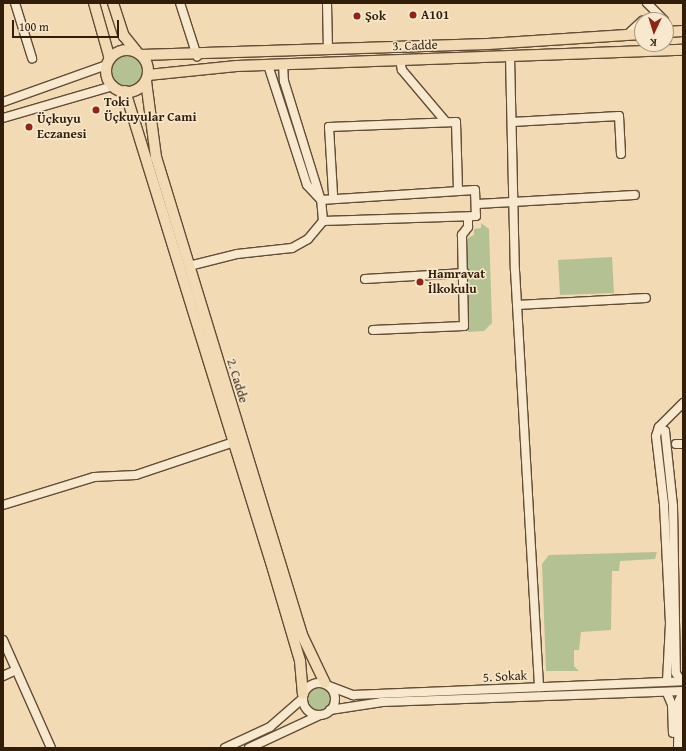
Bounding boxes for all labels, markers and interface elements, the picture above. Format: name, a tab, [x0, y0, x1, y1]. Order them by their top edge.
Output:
place label: A101	[421, 7, 450, 23]
place label: Şok	[365, 8, 386, 24]
marker: A101	[408, 10, 418, 20]
marker: Şok	[352, 11, 362, 21]
scale bar	[14, 12, 121, 38]
north arrow	[634, 12, 674, 52]
text: 100 m	[19, 18, 49, 35]
text: K	[649, 35, 657, 51]
street label: 3. Cadde	[392, 37, 438, 55]
place label: Toki Üçkuyular Cami	[104, 95, 196, 126]
marker: Toki Üçkuyular Cami	[91, 105, 101, 115]
place label: Üçkuyu Eczanesi	[37, 112, 86, 143]
marker: Üçkuyu Eczanesi	[24, 122, 34, 132]
place label: Hamravat İlkokulu	[428, 267, 485, 298]
marker: Hamravat İlkokulu	[415, 277, 425, 287]
street label: 2. Cadde	[223, 357, 251, 405]
street label: 5. Sokak	[482, 668, 528, 686]

